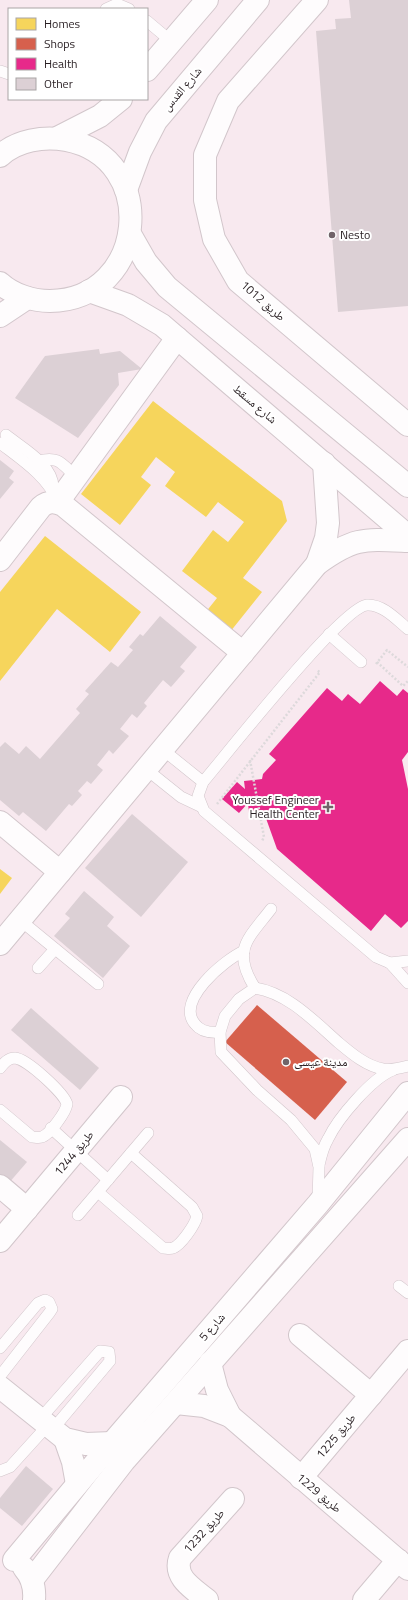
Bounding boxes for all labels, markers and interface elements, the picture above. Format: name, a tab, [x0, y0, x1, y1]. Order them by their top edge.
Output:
legend	[8, 8, 148, 100]
text: Homes	[44, 14, 80, 33]
text: Shops	[44, 34, 76, 53]
text: Health	[44, 54, 78, 73]
street label: شارع القدس	[157, 62, 206, 115]
text: Other	[44, 74, 73, 93]
place label: Nesto	[340, 225, 370, 244]
marker: Nesto	[327, 230, 337, 240]
street label: طريق 1012	[237, 276, 290, 326]
street label: شارع مسقط	[229, 379, 282, 428]
place label: Youssef Engineer Health Center	[232, 790, 319, 823]
marker: Youssef Engineer Health Center	[322, 801, 334, 813]
place label: مدينة عيسى	[294, 1052, 347, 1071]
marker: مدينة عيسى	[281, 1057, 291, 1067]
street label: طريق 1244	[49, 1126, 98, 1180]
street label: شارع 5	[194, 1308, 229, 1345]
street label: طريق 1225	[311, 1409, 360, 1463]
street label: طريق 1229	[292, 1468, 346, 1517]
street label: طريق 1232	[178, 1504, 229, 1557]

